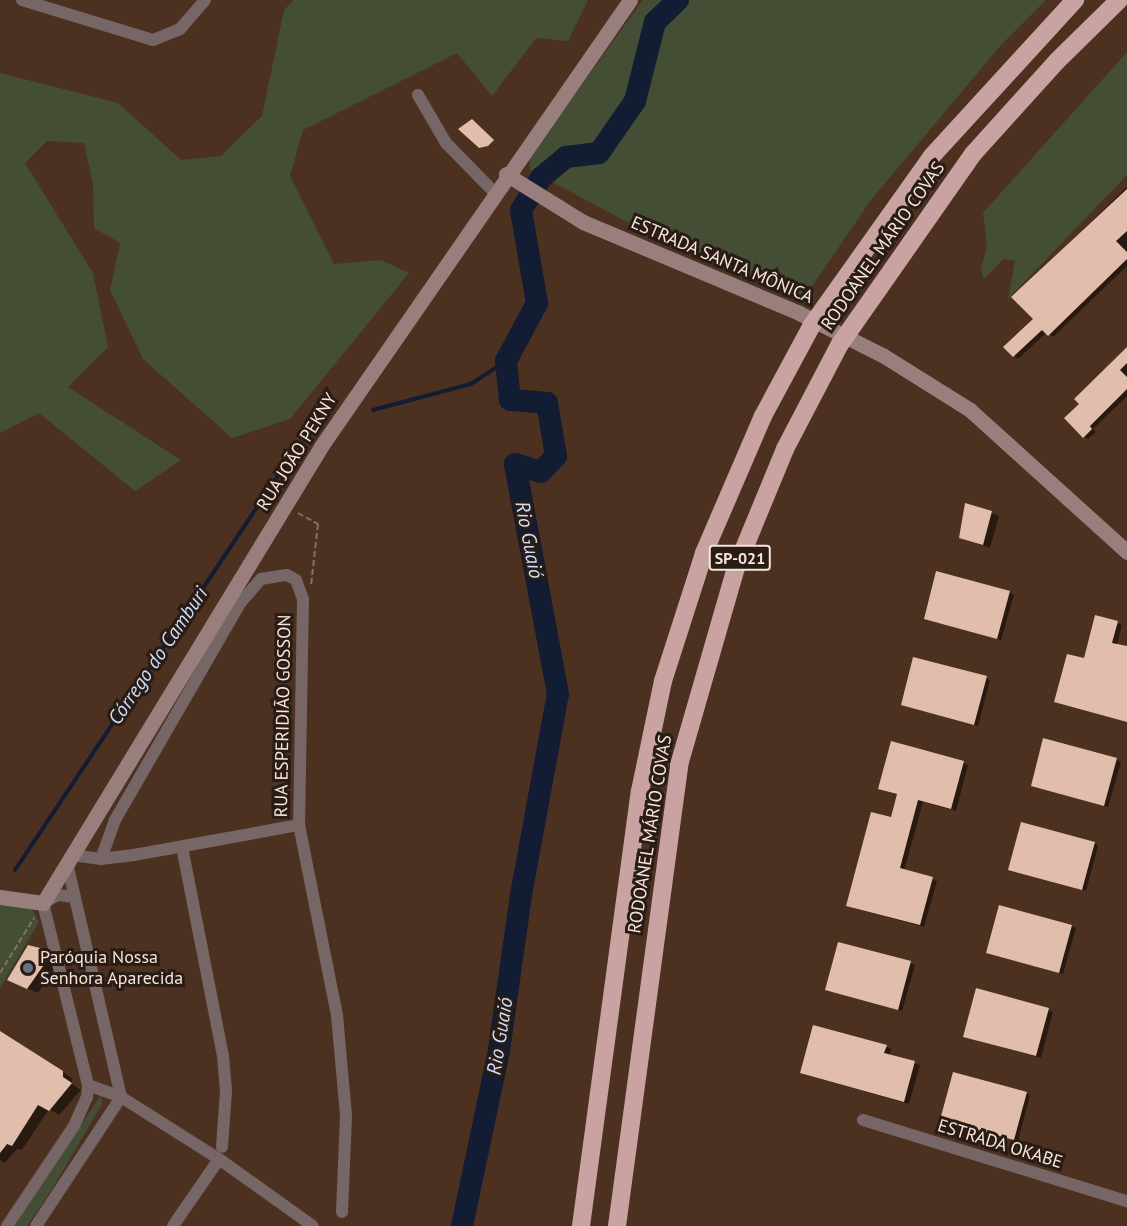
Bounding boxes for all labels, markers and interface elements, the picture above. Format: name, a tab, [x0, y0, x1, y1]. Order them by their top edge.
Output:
street label: RODOANEL MÁRIO COVAS	[816, 157, 950, 335]
street label: ESTRADA SANTA MÔNICA	[627, 212, 817, 308]
street label: RUA JOÃO PEKNY	[252, 389, 342, 515]
water label: Rio Guaió	[510, 499, 548, 581]
road number: SP-021	[708, 545, 771, 571]
water label: Córrego do Camburi	[103, 583, 213, 729]
street label: RUA ESPERIDIÃO GOSSON	[270, 614, 296, 818]
street label: RODOANEL MÁRIO COVAS	[624, 733, 676, 935]
place label: Paróquia Nossa Senhora Aparecida	[40, 947, 184, 990]
marker: Paróquia Nossa Senhora Aparecida	[21, 961, 35, 975]
water label: Rio Guaió	[482, 995, 518, 1077]
street label: ESTRADA OKABE	[935, 1115, 1065, 1173]

